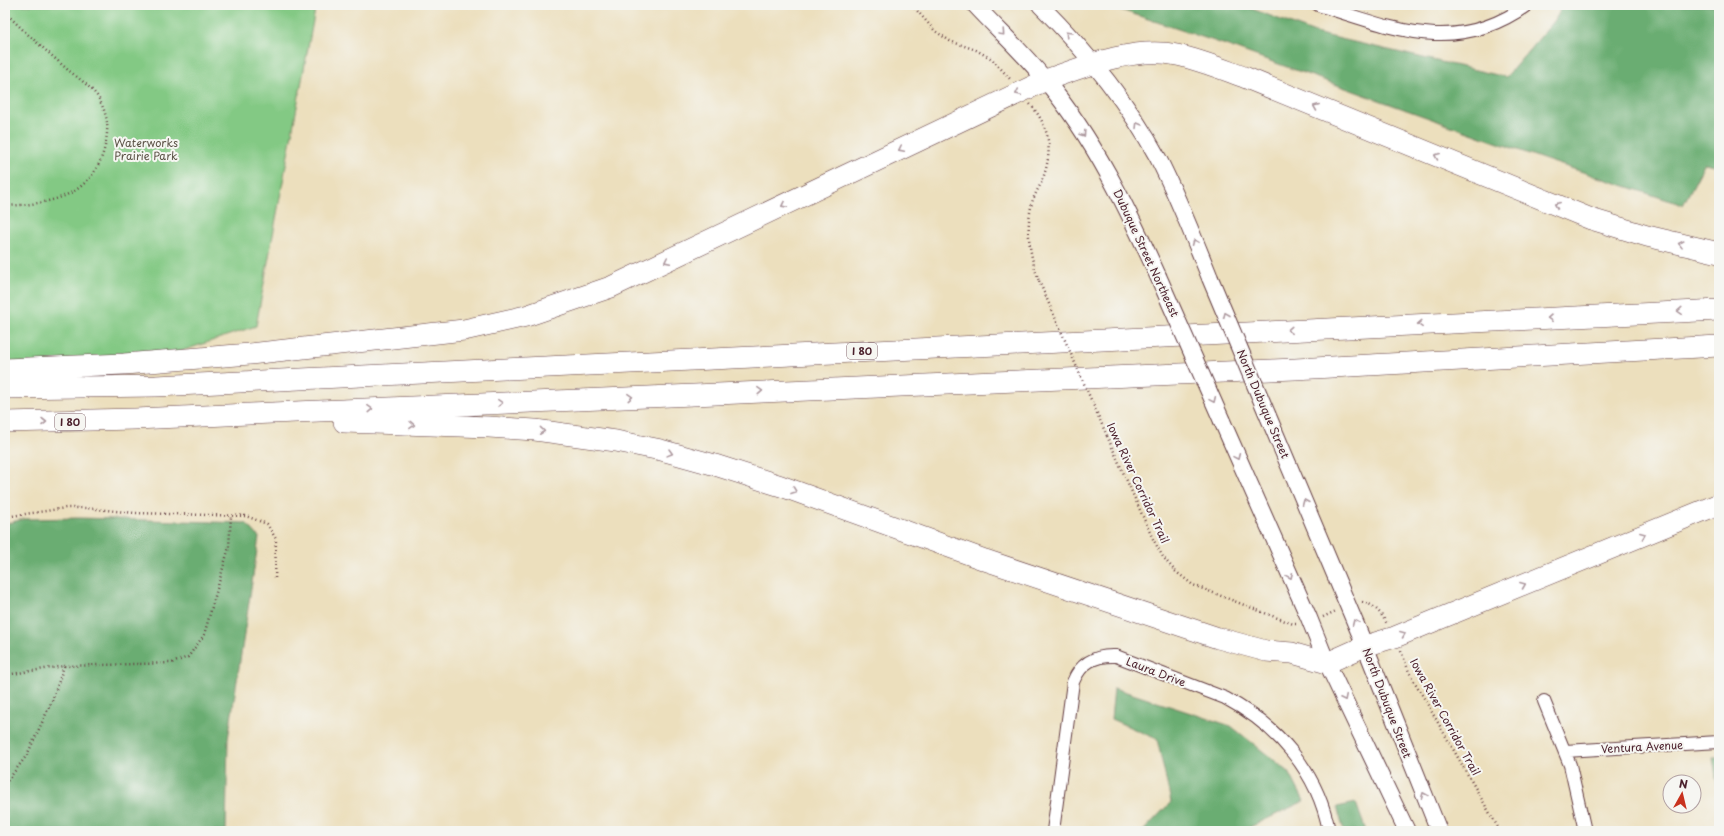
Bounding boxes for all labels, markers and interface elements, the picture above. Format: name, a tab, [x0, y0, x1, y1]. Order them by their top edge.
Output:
one-way arrow	[997, 29, 1004, 36]
one-way arrow	[1065, 31, 1073, 39]
one-way arrow	[1015, 88, 1023, 96]
one-way arrow	[1313, 104, 1321, 112]
one-way arrow	[1136, 123, 1143, 130]
one-way arrow	[1079, 130, 1086, 137]
park label: Waterworks Prairie Park	[114, 134, 178, 164]
one-way arrow	[898, 144, 905, 152]
one-way arrow	[1433, 153, 1440, 161]
street label: Dubuque Street Northeast	[1109, 186, 1184, 320]
one-way arrow	[781, 200, 788, 208]
one-way arrow	[1554, 202, 1562, 210]
one-way arrow	[1192, 239, 1200, 246]
one-way arrow	[1678, 241, 1684, 249]
one-way arrow	[663, 256, 671, 264]
one-way arrow	[1677, 307, 1683, 316]
one-way arrow	[1222, 312, 1230, 319]
one-way arrow	[1547, 313, 1553, 322]
one-way arrow	[1417, 320, 1423, 328]
one-way arrow	[1287, 326, 1293, 334]
road number: I 80	[847, 343, 877, 359]
street label: North Dubuque Street	[1233, 347, 1294, 461]
one-way arrow	[757, 387, 763, 396]
one-way arrow	[627, 393, 633, 402]
one-way arrow	[1208, 397, 1216, 404]
one-way arrow	[497, 399, 503, 407]
one-way arrow	[367, 405, 373, 413]
road number: I 80	[55, 414, 85, 430]
one-way arrow	[41, 418, 47, 426]
street label: Iowa River Corridor Trail	[1103, 420, 1174, 546]
one-way arrow	[409, 421, 415, 429]
one-way arrow	[539, 426, 545, 435]
one-way arrow	[667, 448, 673, 456]
one-way arrow	[1233, 453, 1241, 460]
one-way arrow	[791, 486, 798, 494]
one-way arrow	[1302, 499, 1310, 507]
one-way arrow	[1640, 532, 1647, 540]
one-way arrow	[1285, 571, 1293, 579]
one-way arrow	[1519, 581, 1526, 589]
one-way arrow	[1351, 619, 1359, 626]
one-way arrow	[1398, 631, 1406, 639]
street label: North Dubuque Street	[1359, 645, 1417, 761]
street label: Laura Drive	[1124, 652, 1188, 691]
street label: Iowa River Corridor Trail	[1406, 655, 1485, 778]
one-way arrow	[1339, 694, 1347, 701]
street label: Ventura Avenue	[1601, 736, 1683, 757]
north arrow	[1662, 774, 1702, 814]
text: N	[1678, 775, 1689, 793]
one-way arrow	[1421, 792, 1429, 799]

